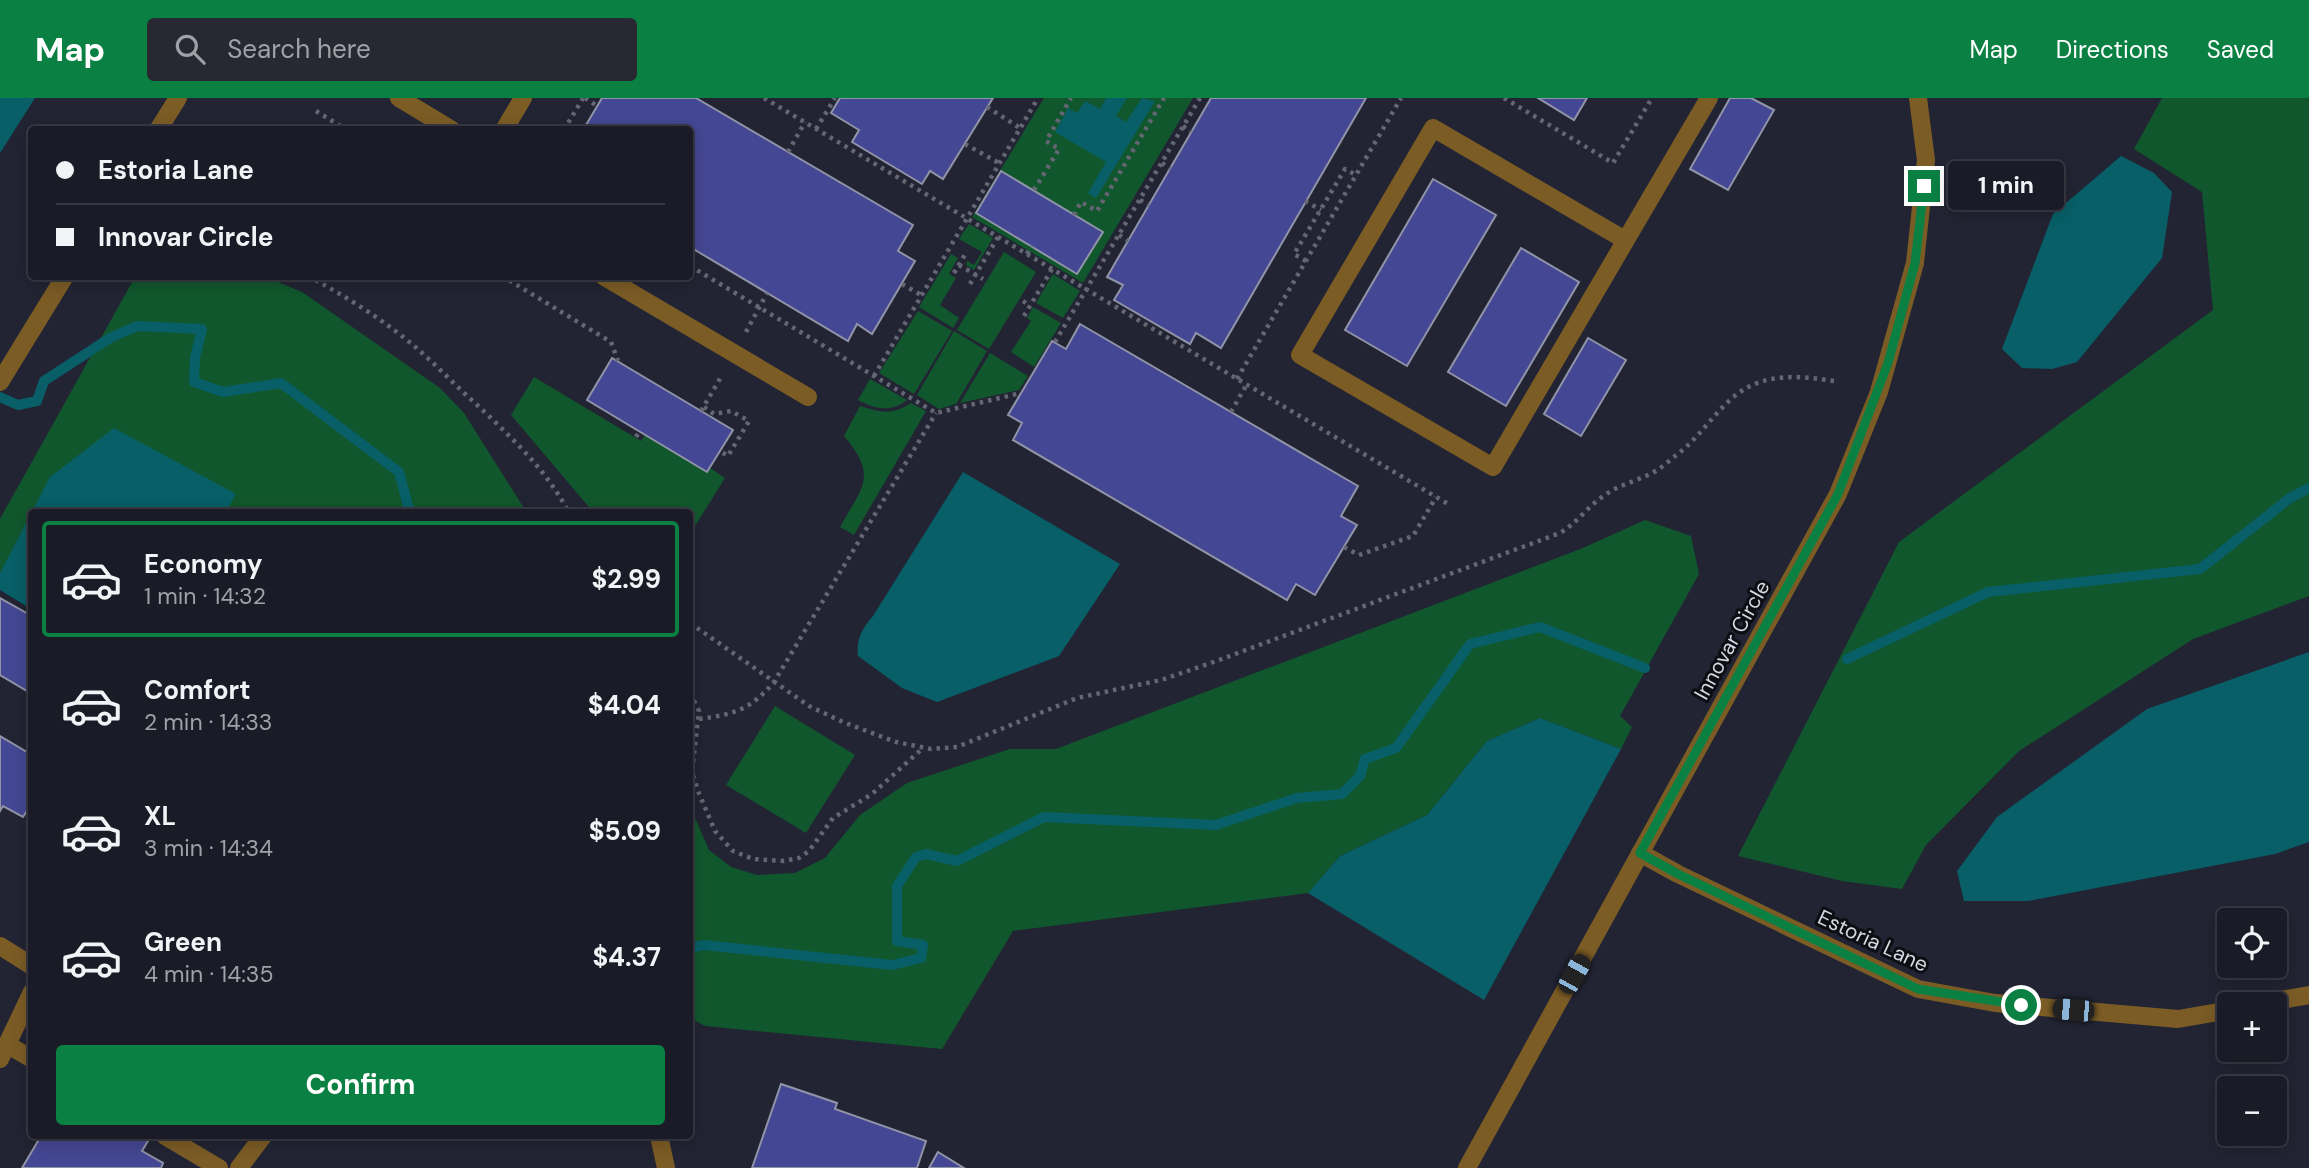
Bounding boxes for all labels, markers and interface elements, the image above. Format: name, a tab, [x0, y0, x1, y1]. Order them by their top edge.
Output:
search box	[147, 18, 637, 81]
text: Map	[35, 28, 105, 71]
icon: search	[171, 30, 209, 68]
text: Search here	[227, 32, 371, 66]
text: Map	[1970, 34, 2018, 65]
text: Directions	[2056, 34, 2169, 65]
text: Saved	[2207, 34, 2274, 65]
text: Estoria Lane	[98, 153, 254, 187]
callout: 1 min	[1948, 162, 2064, 210]
route end	[1908, 170, 1940, 202]
text: 1 min	[1978, 170, 2034, 200]
text: Innovar Circle	[98, 220, 273, 254]
text: Economy	[144, 547, 262, 581]
icon: car	[60, 548, 123, 611]
text: $2.99	[592, 562, 661, 596]
street label: Innovar Circle	[1688, 575, 1776, 705]
text: 1 min · 14:32	[144, 581, 266, 611]
text: Comfort	[144, 673, 250, 707]
icon: car	[60, 674, 123, 737]
text: $4.04	[588, 688, 661, 722]
text: 2 min · 14:33	[144, 707, 272, 737]
text: XL	[144, 799, 176, 833]
icon: car	[60, 800, 123, 863]
text: $5.09	[589, 814, 661, 848]
text: 3 min · 14:34	[144, 833, 273, 863]
street label: Estoria Lane	[1813, 903, 1933, 979]
map controls	[2217, 908, 2287, 1146]
button: locate	[2217, 908, 2287, 978]
text: Green	[144, 925, 222, 959]
icon: car	[60, 926, 123, 989]
text: $4.37	[592, 940, 661, 974]
car	[1555, 951, 1594, 997]
text: 4 min · 14:35	[144, 959, 274, 989]
route start	[2005, 989, 2037, 1021]
button: +	[2217, 992, 2287, 1062]
car	[2052, 998, 2095, 1022]
button: Confirm	[56, 1045, 665, 1125]
button: −	[2217, 1076, 2287, 1146]

